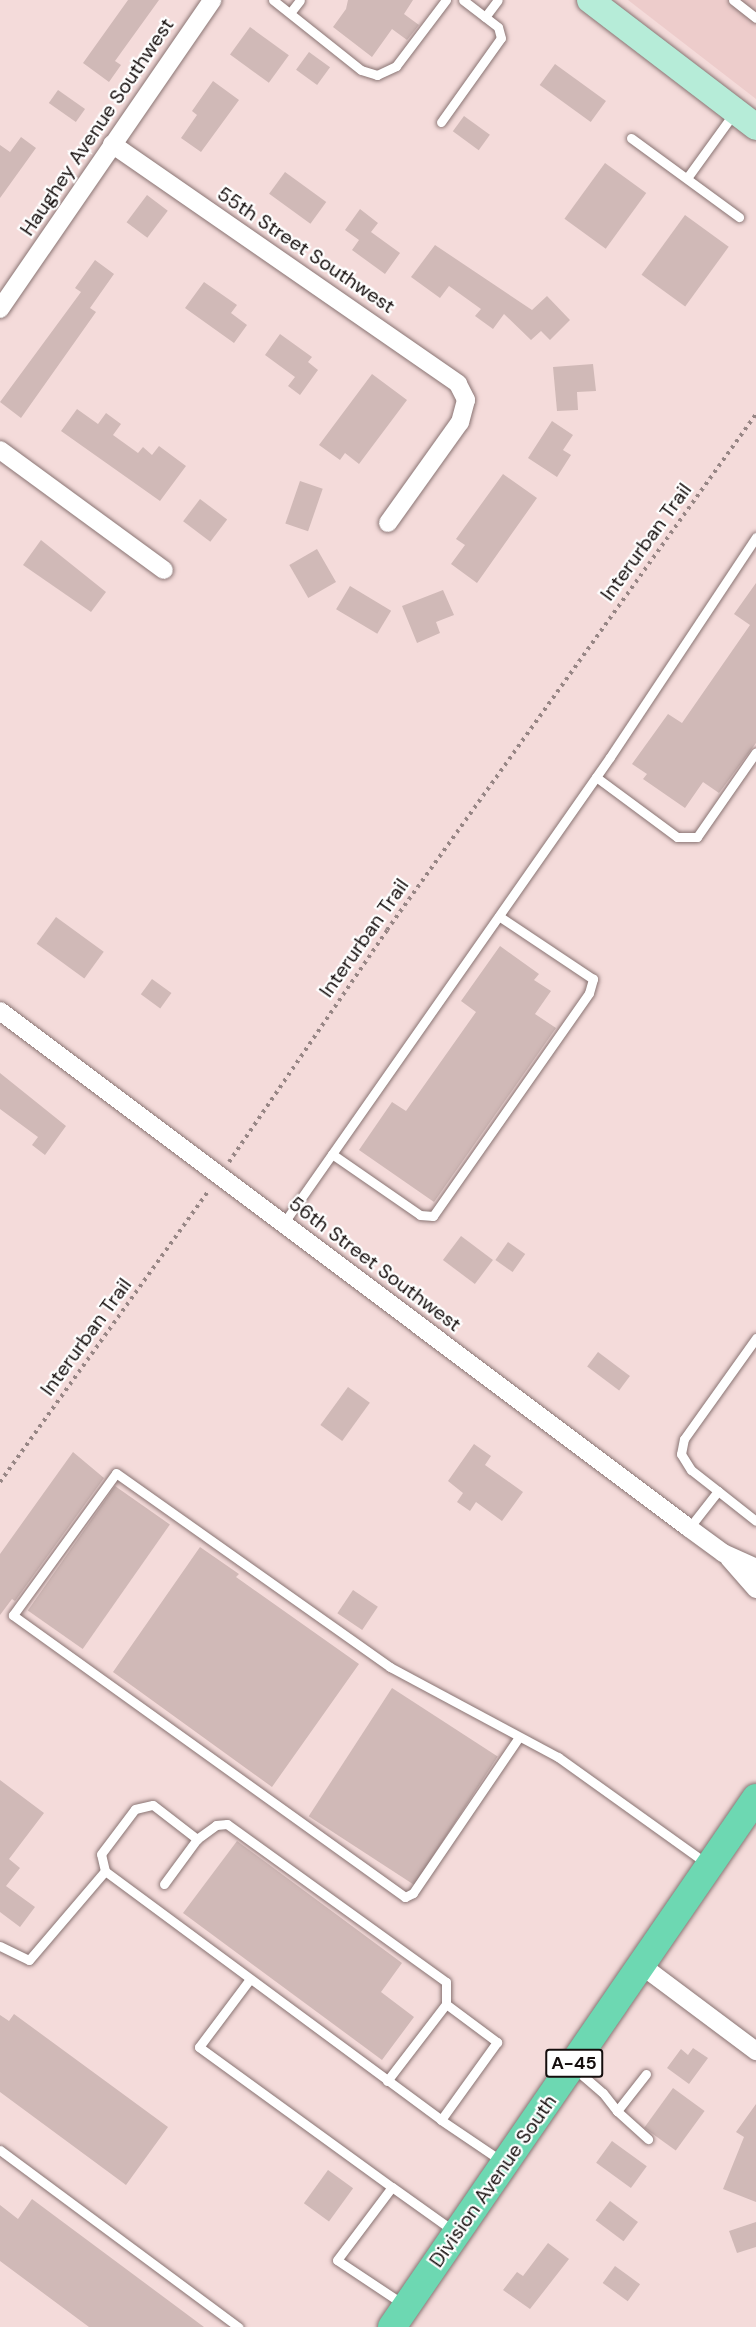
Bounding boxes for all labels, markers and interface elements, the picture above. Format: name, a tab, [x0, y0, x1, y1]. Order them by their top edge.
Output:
street label: Haughey Avenue Southwest	[15, 14, 179, 240]
street label: 55th Street Southwest	[213, 182, 399, 318]
street label: Interurban Trail	[595, 479, 697, 605]
street label: Interurban Trail	[314, 874, 414, 1002]
street label: 56th Street Southwest	[284, 1191, 466, 1337]
street label: Interurban Trail	[35, 1274, 137, 1400]
road number: A-45	[544, 2048, 604, 2078]
street label: Division Avenue South	[424, 2090, 562, 2272]

